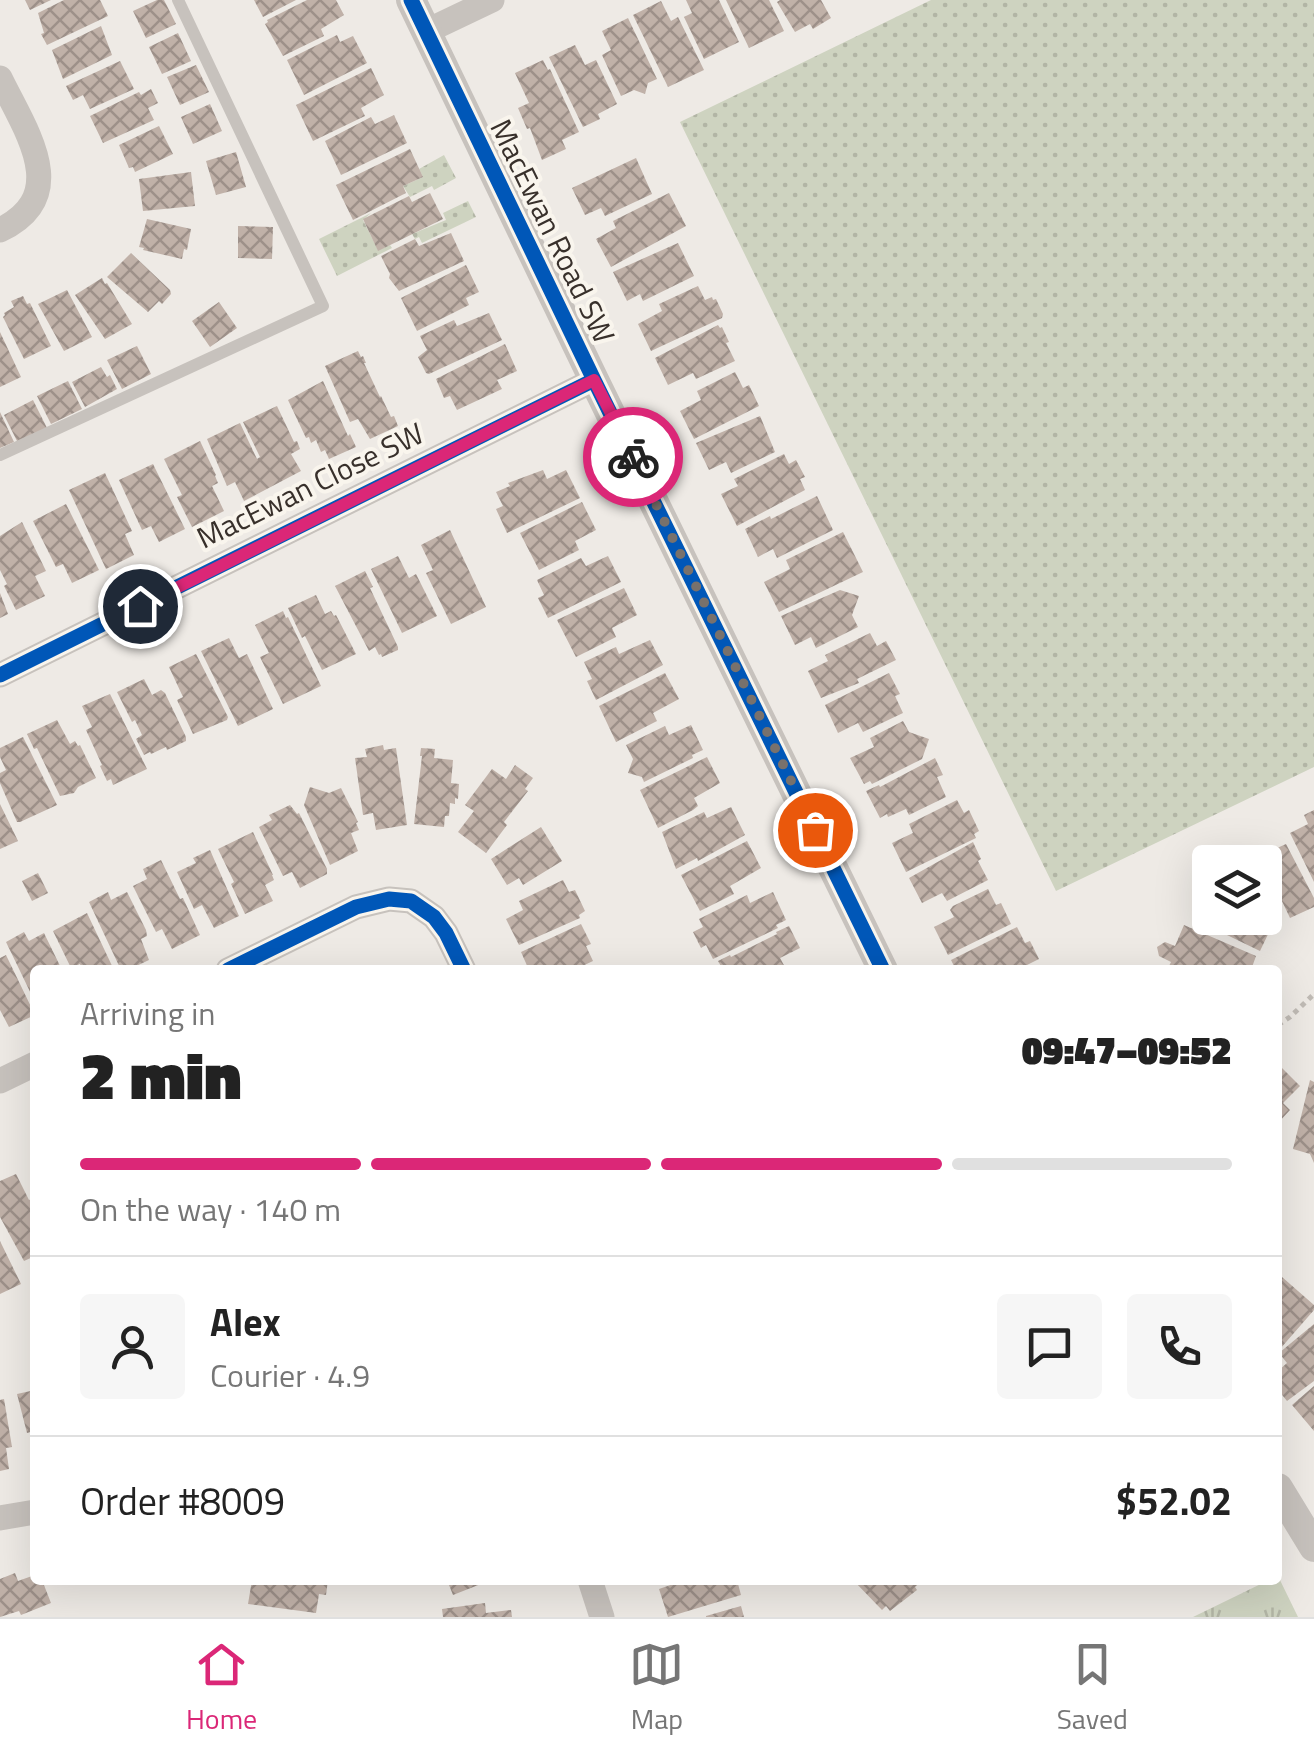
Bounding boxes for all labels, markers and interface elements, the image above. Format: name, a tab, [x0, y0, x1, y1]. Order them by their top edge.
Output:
street label: MacEwan Road SW	[479, 111, 627, 351]
courier	[583, 407, 683, 507]
street label: MacEwan Close SW	[189, 410, 431, 560]
icon: bike	[606, 430, 661, 485]
pin	[98, 564, 183, 649]
icon: home	[113, 579, 168, 634]
pin	[773, 788, 858, 873]
icon: bag	[788, 803, 843, 858]
map controls	[1192, 845, 1282, 935]
button: layers	[1192, 845, 1282, 935]
text: Arriving in	[80, 989, 216, 1037]
text: 09:47–09:52	[1022, 1021, 1232, 1079]
text: 2 min	[80, 1025, 241, 1124]
text: On the way · 140 m	[80, 1185, 341, 1233]
text: Alex	[210, 1293, 281, 1351]
button: person	[80, 1294, 185, 1399]
button: chat	[997, 1294, 1102, 1399]
button: phone	[1127, 1294, 1232, 1399]
text: Courier · 4.9	[210, 1351, 370, 1399]
text: Order #8009	[80, 1472, 285, 1530]
text: $52.02	[1116, 1472, 1232, 1530]
tab: Home	[186, 1637, 257, 1740]
tab: Map	[629, 1637, 684, 1740]
tab: Saved	[1057, 1637, 1128, 1740]

